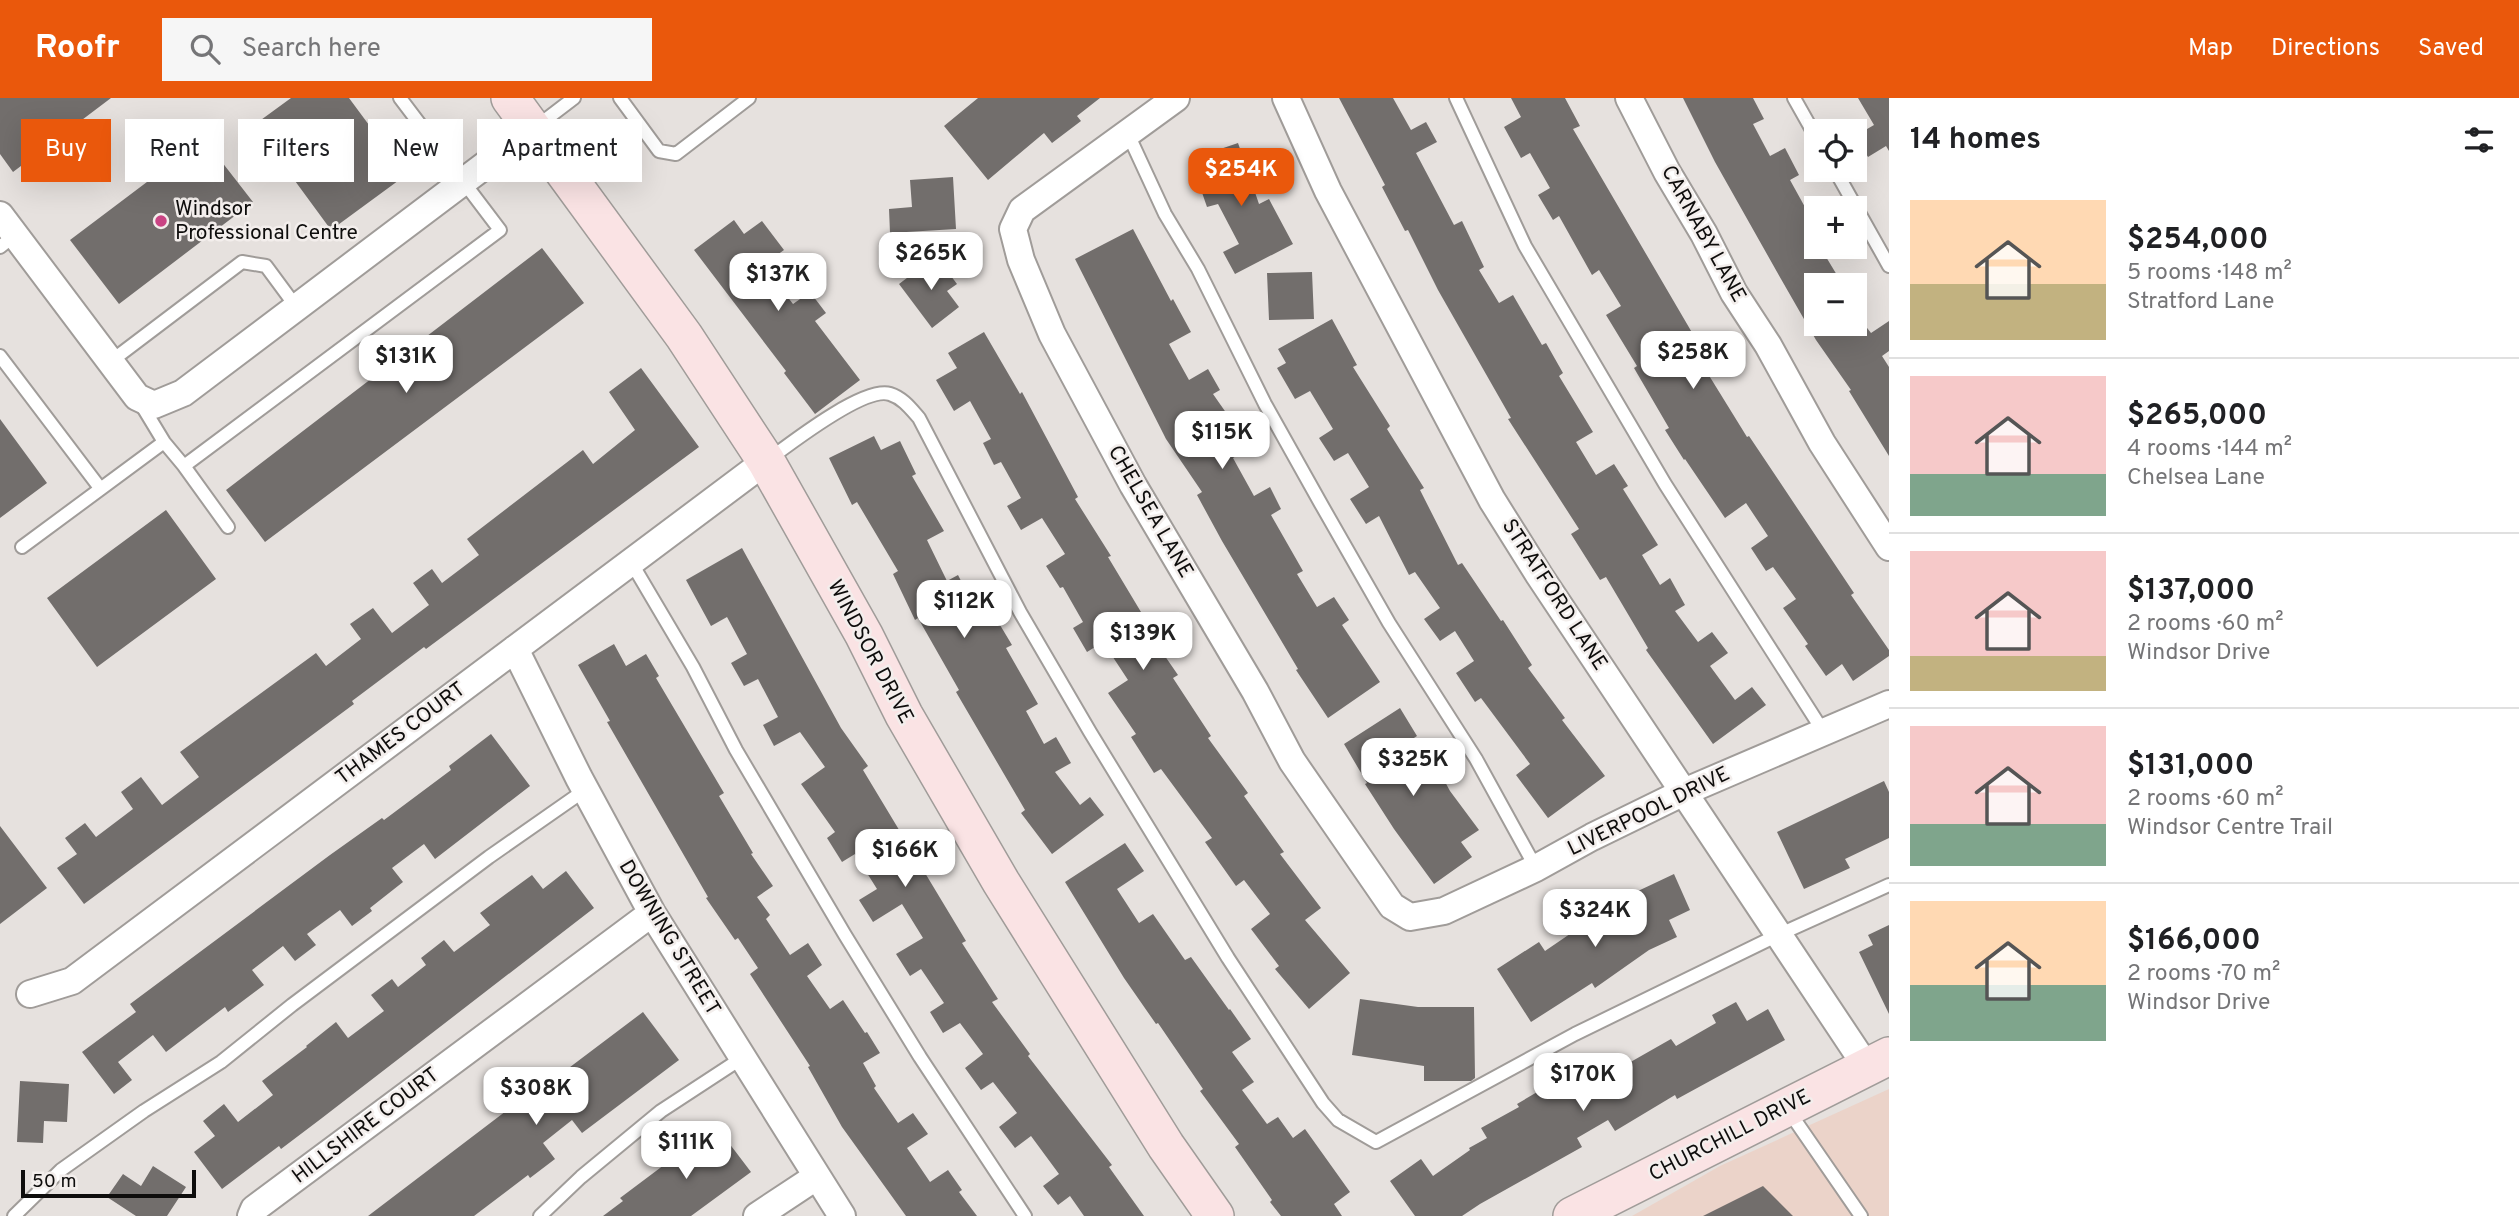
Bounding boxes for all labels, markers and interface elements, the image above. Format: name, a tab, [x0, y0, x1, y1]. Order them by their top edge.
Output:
search box	[162, 18, 652, 81]
text: Roofr	[35, 28, 120, 70]
icon: search	[186, 30, 224, 68]
text: Search here	[242, 33, 381, 66]
text: Map	[2188, 34, 2233, 64]
text: Directions	[2271, 34, 2380, 64]
text: Saved	[2418, 34, 2484, 64]
chip: Buy	[21, 119, 111, 182]
chip: Rent	[125, 119, 224, 182]
chip: Filters	[238, 119, 354, 182]
chip: New	[368, 119, 463, 182]
chip: Apartment	[477, 119, 642, 182]
map controls	[1804, 119, 1867, 336]
button: locate	[1804, 119, 1867, 182]
icon: filters	[2460, 121, 2498, 159]
text: 14 homes	[1910, 122, 2041, 159]
pin: $254K	[1192, 148, 1290, 208]
text: $254K	[1204, 156, 1278, 185]
street label: CARNABY LANE	[1654, 161, 1752, 307]
place label: Windsor Professional Centre	[175, 196, 358, 247]
button: +	[1804, 196, 1867, 259]
marker: Windsor Professional Centre	[153, 213, 169, 229]
text: $254,000	[2127, 222, 2268, 259]
icon: home	[1966, 228, 2050, 312]
pin: $265K	[882, 232, 980, 292]
text: $265K	[895, 240, 967, 269]
pin: $137K	[729, 254, 827, 313]
text: 5 rooms · 148 m²	[2127, 259, 2292, 288]
text: $137K	[745, 261, 811, 290]
button: −	[1804, 273, 1867, 336]
text: Stratford Lane	[2127, 288, 2274, 317]
pin: $258K	[1644, 331, 1742, 391]
pin: $131K	[357, 336, 455, 395]
text: $258K	[1657, 339, 1729, 368]
text: $131K	[375, 343, 437, 372]
text: $265,000	[2127, 398, 2267, 435]
icon: home	[1966, 404, 2050, 488]
pin: $115K	[1173, 412, 1271, 471]
text: $115K	[1191, 419, 1253, 448]
text: 4 rooms · 144 m²	[2127, 435, 2292, 464]
street label: CHELSEA LANE	[1101, 441, 1199, 583]
text: Chelsea Lane	[2127, 464, 2265, 493]
street label: STRATFORD LANE	[1495, 514, 1613, 676]
text: $137,000	[2127, 573, 2255, 610]
street label: WINDSOR DRIVE	[821, 575, 919, 729]
icon: home	[1966, 579, 2050, 663]
pin: $112K	[915, 580, 1013, 640]
text: $112K	[933, 588, 995, 617]
text: 2 rooms · 60 m²	[2127, 610, 2284, 639]
pin: $139K	[1094, 612, 1192, 672]
text: $139K	[1109, 620, 1177, 649]
text: Windsor Drive	[2127, 639, 2271, 668]
street label: THAMES COURT	[331, 676, 471, 792]
pin: $325K	[1364, 738, 1462, 798]
text: $325K	[1377, 746, 1449, 775]
text: $131,000	[2127, 748, 2254, 785]
icon: home	[1966, 754, 2050, 838]
street label: LIVERPOOL DRIVE	[1563, 761, 1735, 863]
text: 2 rooms · 60 m²	[2127, 785, 2284, 814]
text: Windsor Centre Trail	[2127, 814, 2333, 843]
pin: $166K	[856, 830, 954, 889]
text: $166K	[871, 837, 939, 866]
street label: DOWNING STREET	[612, 855, 726, 1021]
pin: $324K	[1546, 890, 1644, 949]
text: $324K	[1559, 897, 1631, 926]
text: $166,000	[2127, 923, 2261, 960]
icon: home	[1966, 929, 2050, 1013]
text: 2 rooms · 70 m²	[2127, 960, 2280, 989]
text: Windsor Drive	[2127, 989, 2271, 1018]
pin: $170K	[1534, 1054, 1632, 1113]
text: $170K	[1550, 1061, 1616, 1090]
street label: HILLSHIRE COURT	[287, 1062, 445, 1190]
pin: $308K	[487, 1068, 585, 1127]
text: $308K	[499, 1075, 573, 1104]
street label: CHURCHILL DRIVE	[1645, 1084, 1815, 1188]
pin: $111K	[637, 1122, 735, 1181]
text: $111K	[657, 1129, 715, 1158]
scale bar	[21, 1167, 196, 1199]
text: 50 m	[32, 1170, 77, 1194]

